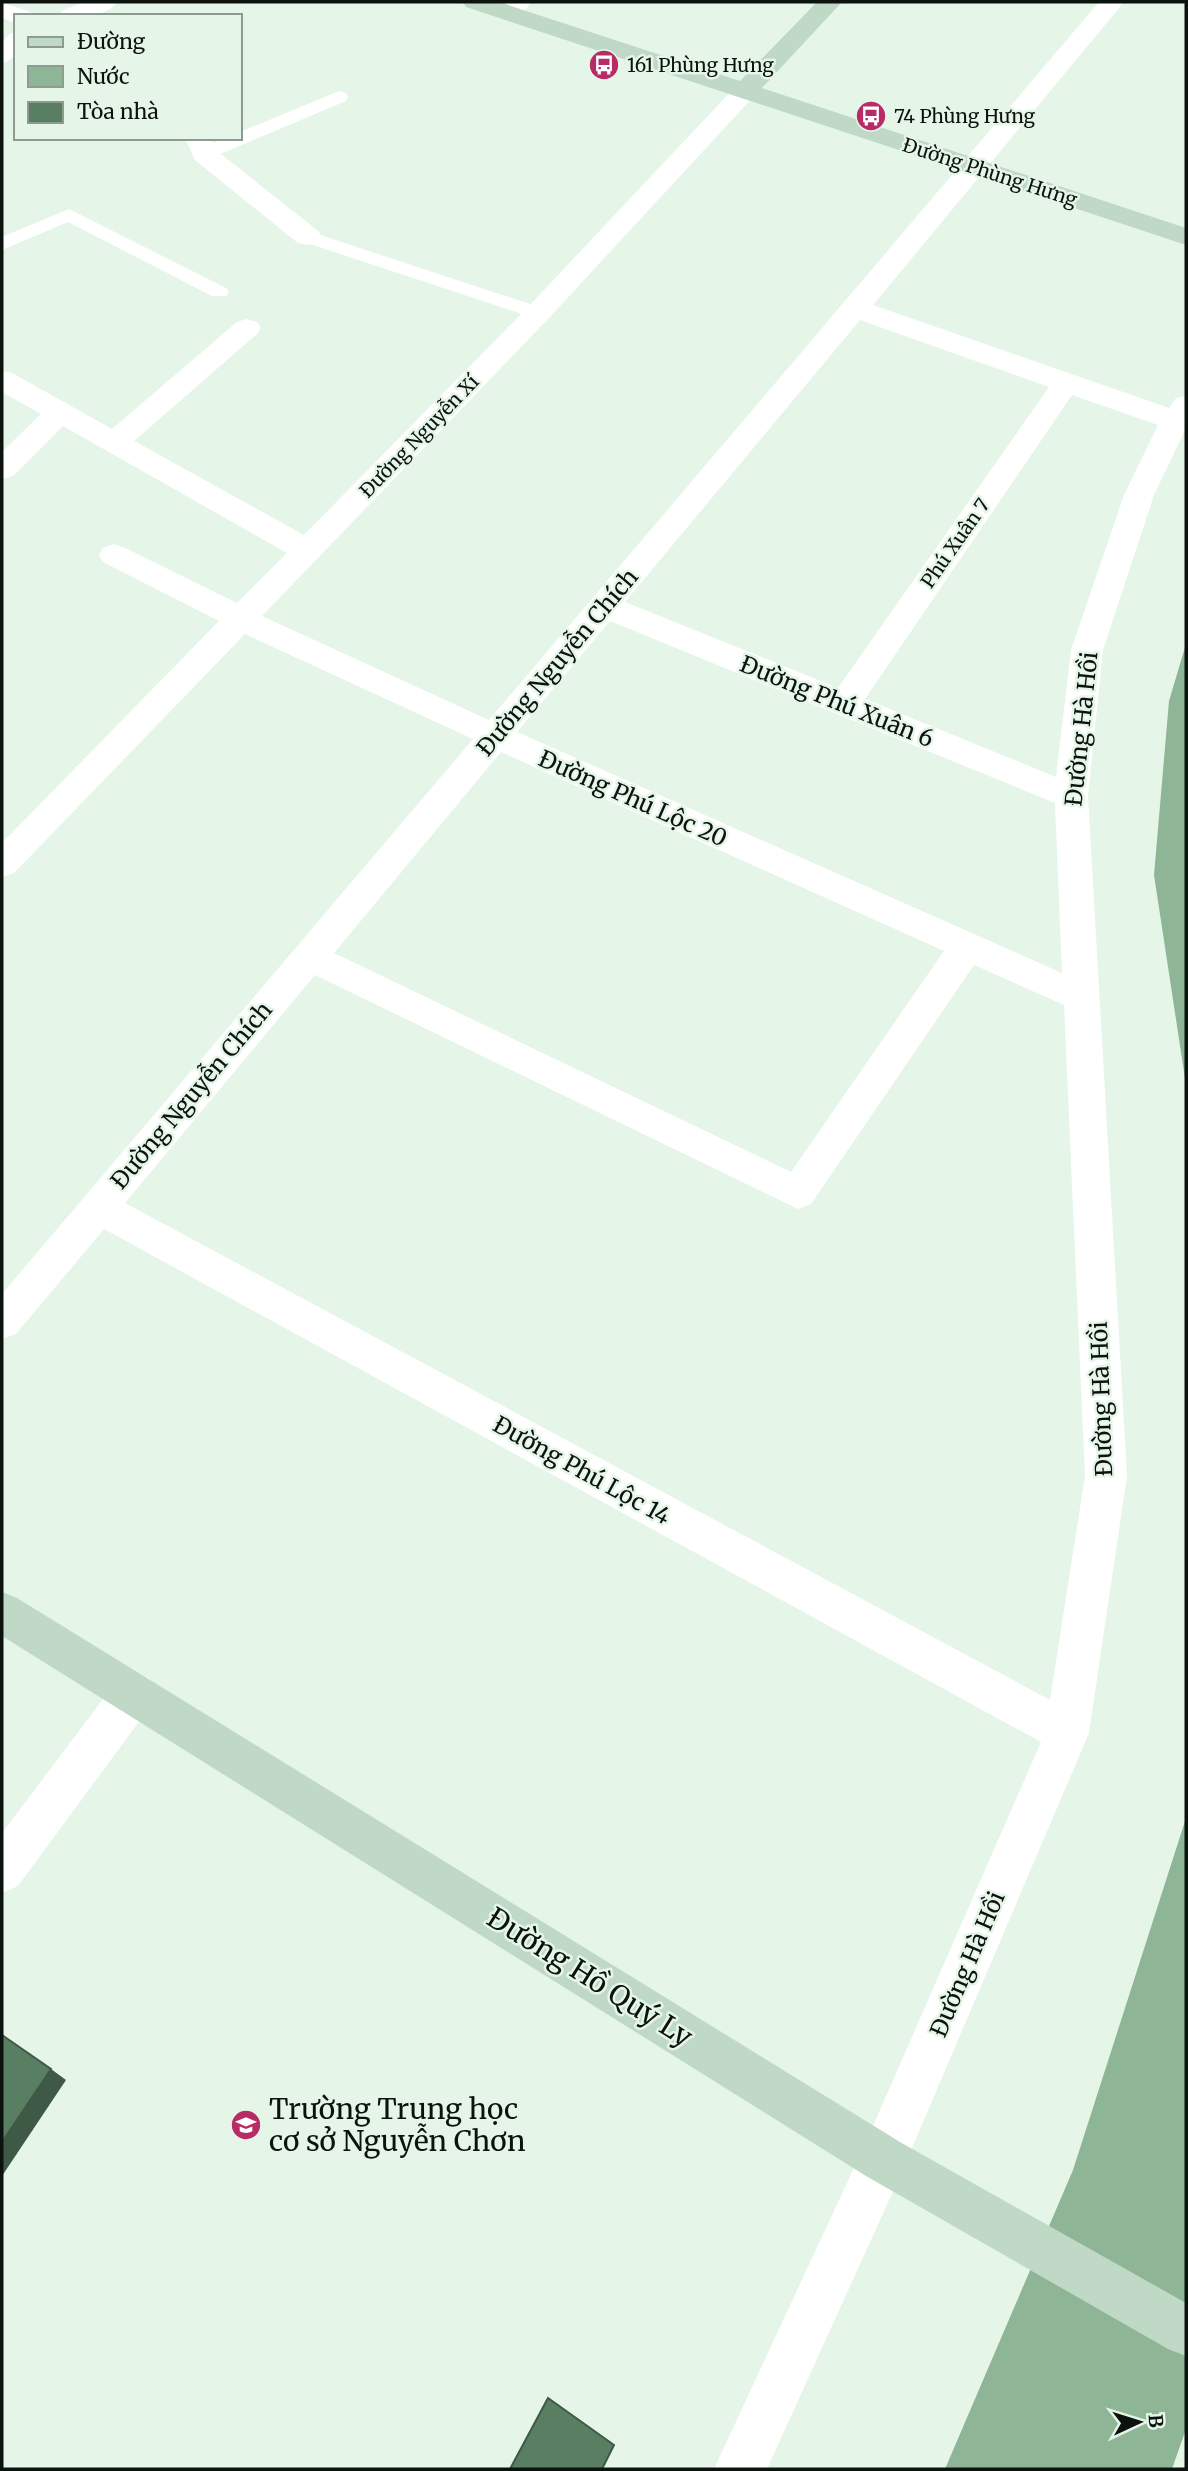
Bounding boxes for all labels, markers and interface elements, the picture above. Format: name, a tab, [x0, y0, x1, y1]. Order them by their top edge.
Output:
legend	[14, 14, 242, 140]
text: Đường	[77, 28, 146, 55]
bus stop icon: 161 Phùng Hưng	[587, 48, 621, 82]
place label: 161 Phùng Hưng	[627, 53, 774, 77]
text: Nước	[77, 63, 130, 90]
text: Tòa nhà	[77, 98, 159, 125]
bus stop icon: 74 Phùng Hưng	[854, 99, 888, 133]
place label: 74 Phùng Hưng	[894, 104, 1036, 128]
street label: Đường Phùng Hưng	[900, 132, 1081, 212]
street label: Đường Nguyễn Xí	[354, 368, 484, 502]
street label: Phú Xuân 7	[915, 494, 995, 592]
street label: Đường Nguyễn Chích	[470, 563, 644, 761]
street label: Đường Phú Xuân 6	[736, 649, 938, 753]
street label: Đường Hà Hồi	[1058, 650, 1104, 808]
street label: Đường Phú Lộc 20	[534, 743, 732, 853]
street label: Đường Nguyễn Chích	[104, 996, 278, 1194]
street label: Đường Hà Hồi	[1084, 1321, 1118, 1477]
street label: Đường Phú Lộc 14	[488, 1409, 676, 1531]
street label: Đường Hà Hồi	[923, 1887, 1011, 2041]
street label: Đường Hồ Quý Ly	[481, 1899, 700, 2055]
place label: Trường Trung học cơ sở Nguyễn Chơn	[269, 2091, 526, 2159]
school or university icon: Trường Trung học cơ sở Nguyễn Chơn	[229, 2108, 263, 2142]
north arrow	[1104, 2387, 1174, 2457]
text: B	[1144, 2413, 1168, 2428]

